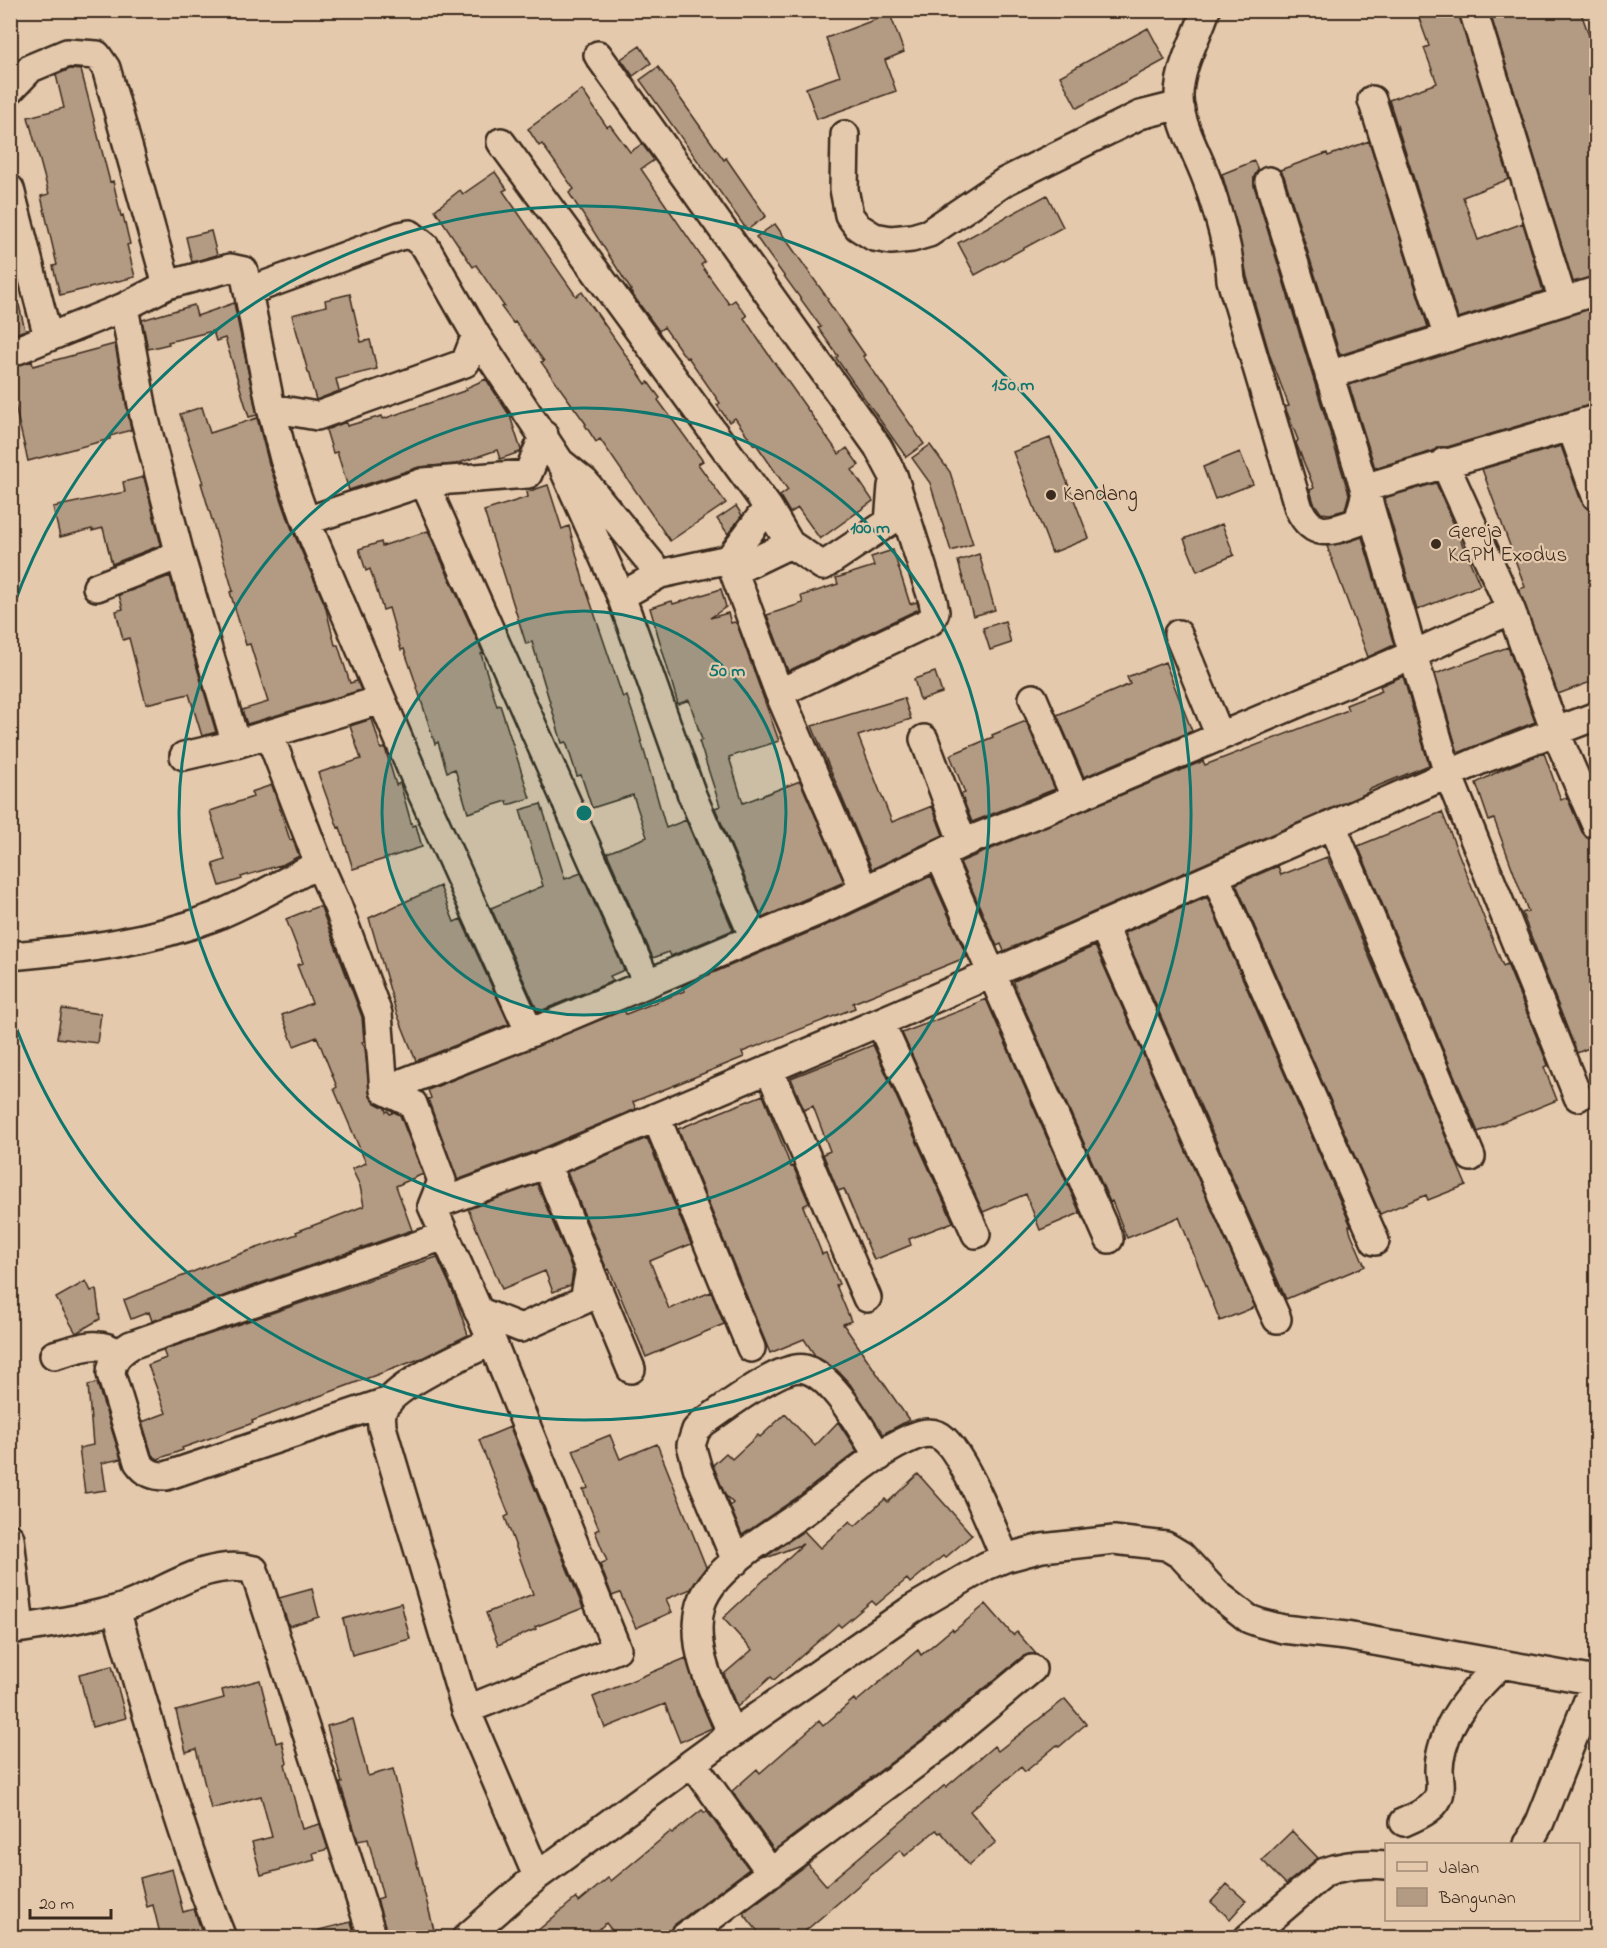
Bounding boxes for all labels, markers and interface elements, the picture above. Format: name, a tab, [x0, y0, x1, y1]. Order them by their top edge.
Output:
text: 150 m	[992, 373, 1034, 399]
place label: Kandang	[1063, 480, 1138, 512]
marker: Kandang	[1044, 488, 1058, 502]
text: 100 m	[850, 516, 890, 542]
place label: Gereja KGPM Exodus	[1448, 517, 1567, 571]
marker: Gereja KGPM Exodus	[1429, 537, 1443, 551]
text: 50 m	[709, 659, 745, 685]
centre of rings	[574, 803, 594, 823]
legend	[1385, 1843, 1580, 1921]
text: Jalan	[1439, 1856, 1479, 1882]
scale bar	[30, 1882, 111, 1920]
text: Bangunan	[1438, 1886, 1516, 1913]
text: 20 m	[39, 1892, 74, 1918]

